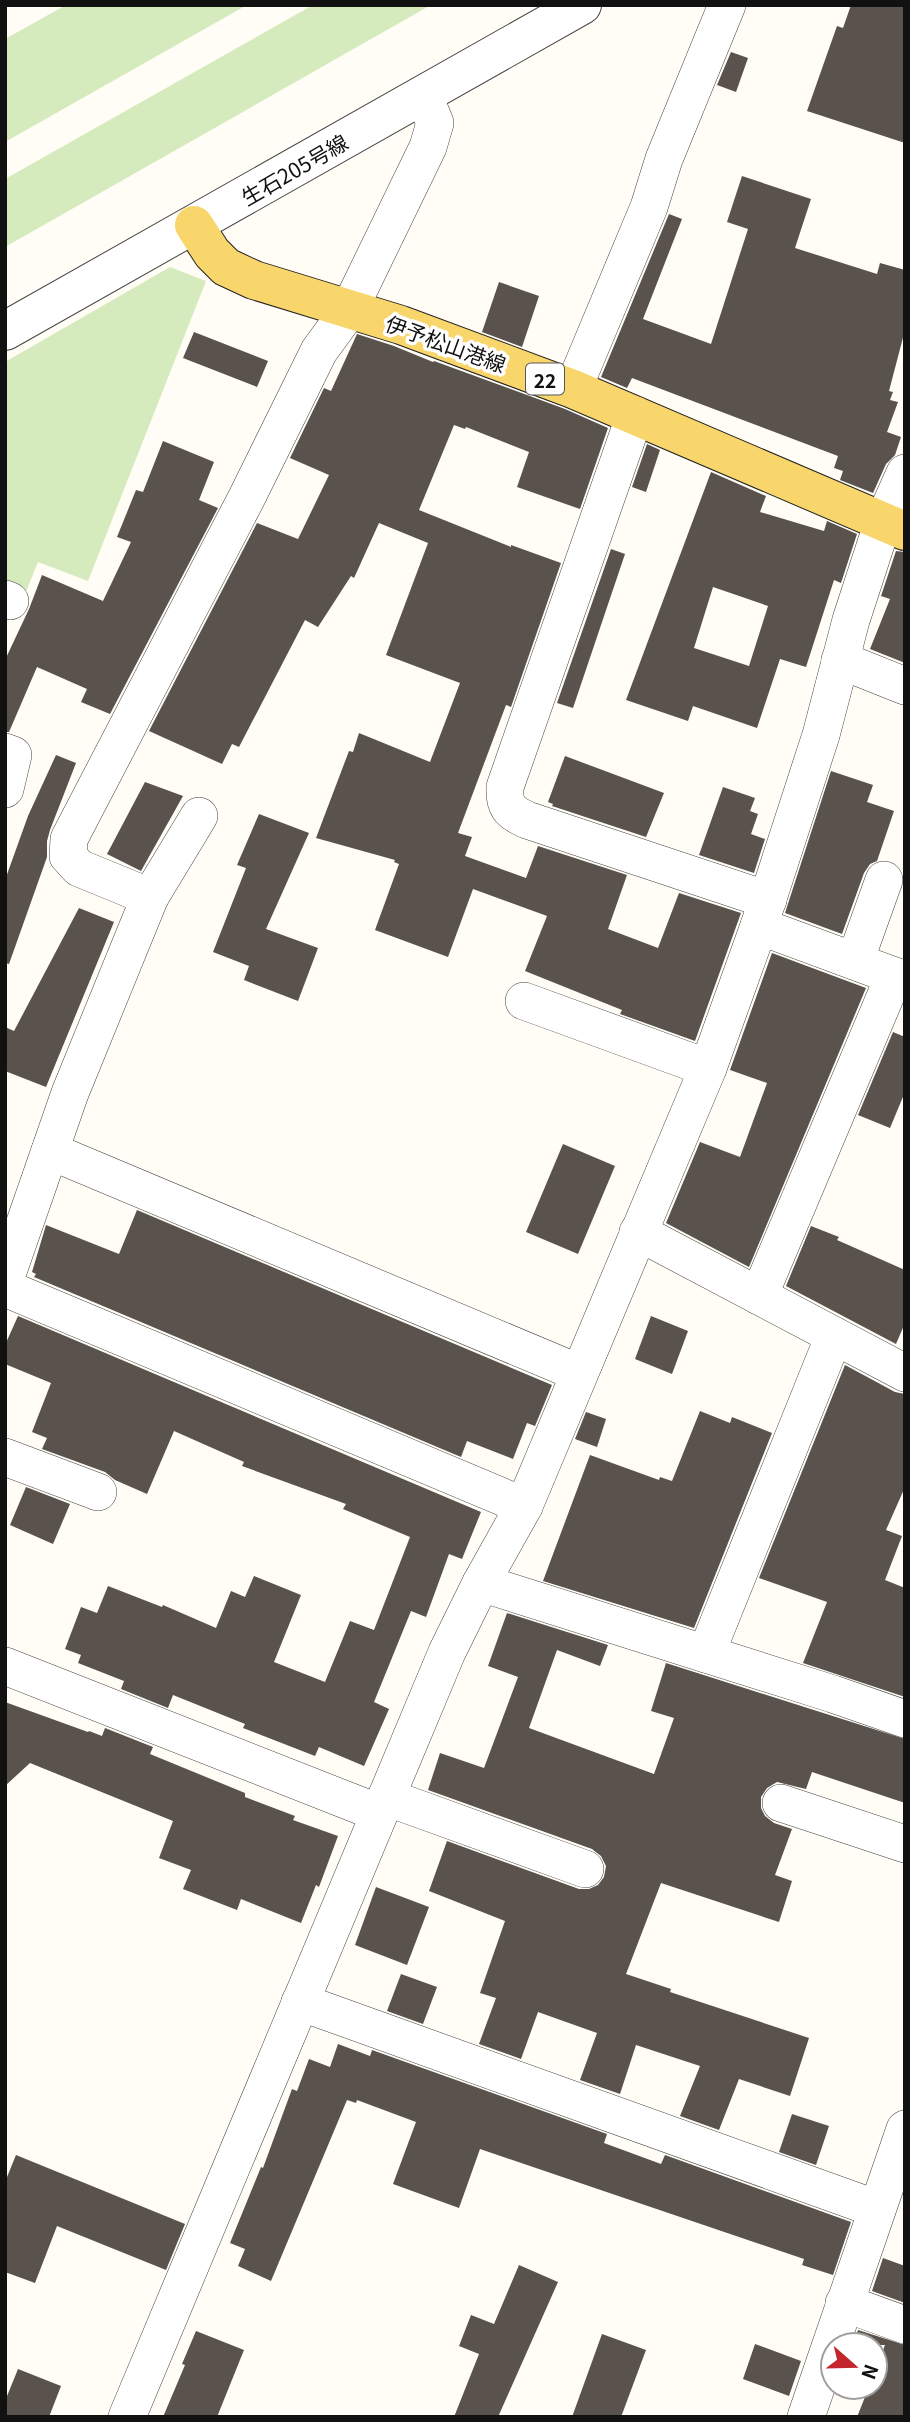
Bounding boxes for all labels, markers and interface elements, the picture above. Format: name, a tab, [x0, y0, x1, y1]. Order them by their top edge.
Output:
street label: 生石205号線	[235, 126, 353, 212]
street label: 伊予松山港線	[382, 307, 510, 379]
road number: 22	[526, 364, 564, 394]
north arrow	[819, 2331, 889, 2401]
text: N	[856, 2361, 887, 2384]

